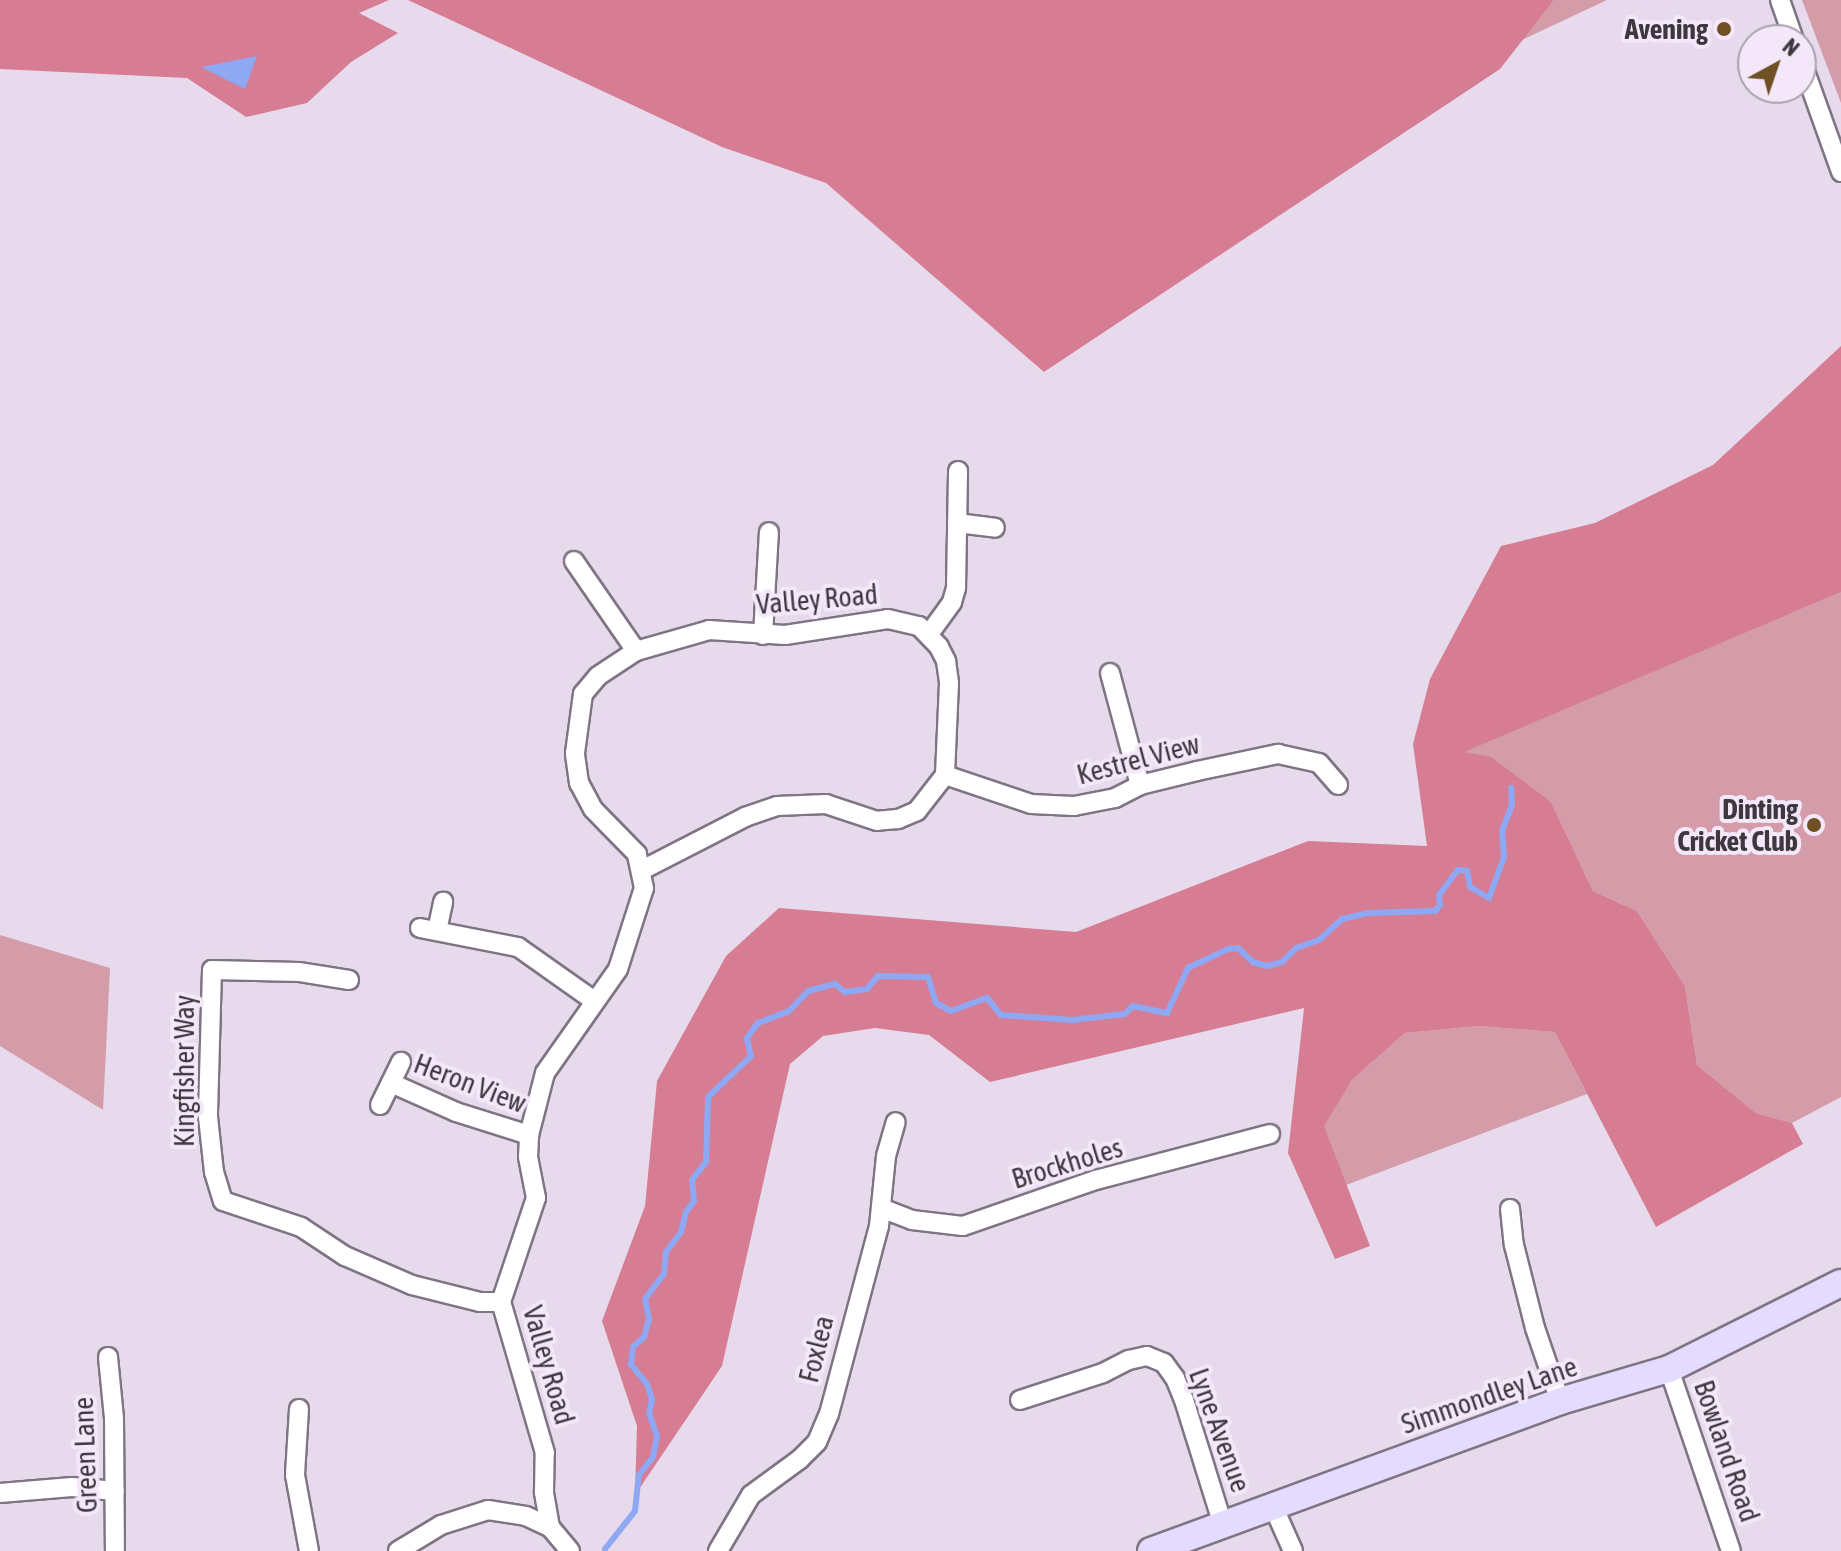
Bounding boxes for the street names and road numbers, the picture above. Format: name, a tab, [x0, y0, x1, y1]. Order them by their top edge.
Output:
street label: Valley Road	[755, 577, 879, 621]
street label: Kestrel View	[1073, 727, 1203, 791]
street label: Kingfisher Way	[167, 995, 201, 1147]
street label: Heron View	[409, 1046, 531, 1120]
street label: Brockholes	[1008, 1130, 1126, 1196]
street label: Valley Road	[516, 1302, 582, 1428]
street label: Foxlea	[791, 1312, 841, 1386]
street label: Simmondley Lane	[1397, 1349, 1581, 1441]
street label: Lyne Avenue	[1182, 1364, 1258, 1496]
street label: Bowland Road	[1687, 1376, 1767, 1526]
street label: Green Lane	[66, 1396, 104, 1514]

